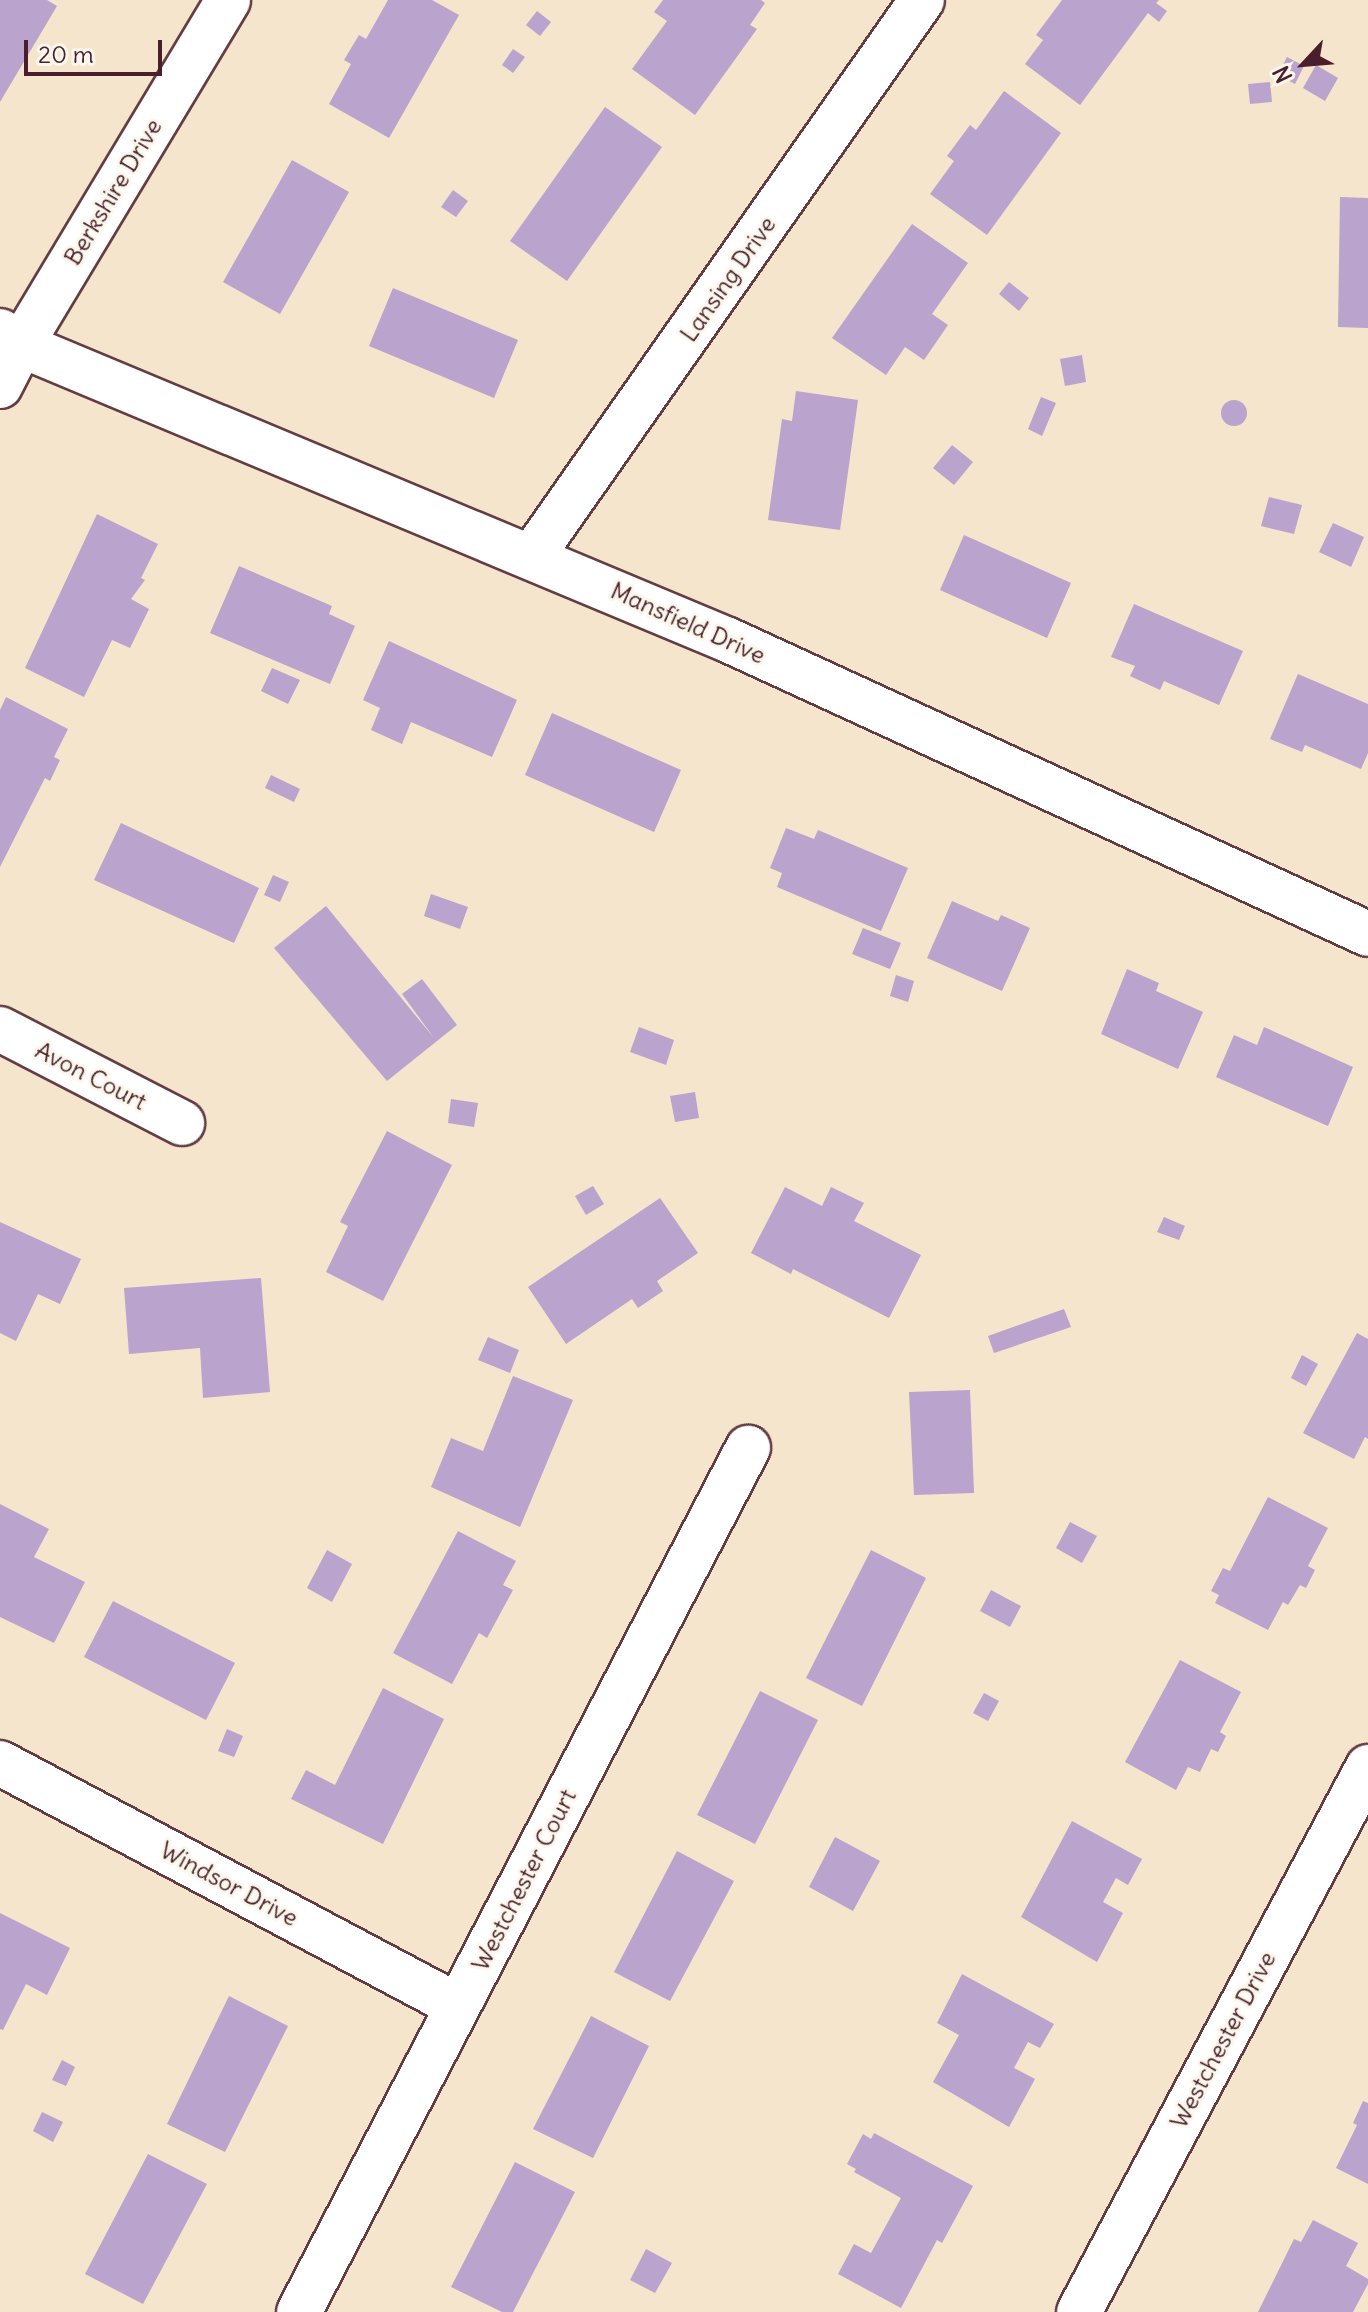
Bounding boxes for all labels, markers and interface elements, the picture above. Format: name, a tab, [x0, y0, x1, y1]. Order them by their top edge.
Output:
scale bar	[28, 24, 166, 74]
north arrow	[1264, 24, 1344, 104]
text: 20 m	[38, 39, 94, 69]
text: N	[1267, 62, 1298, 87]
street label: Berkshire Drive	[58, 114, 168, 270]
street label: Lansing Drive	[674, 211, 782, 347]
street label: Mansfield Drive	[606, 576, 770, 670]
street label: Avon Court	[31, 1036, 151, 1116]
street label: Westchester Court	[466, 1784, 582, 1976]
street label: Windsor Drive	[155, 1836, 303, 1932]
street label: Westchester Drive	[1164, 1947, 1282, 2133]

